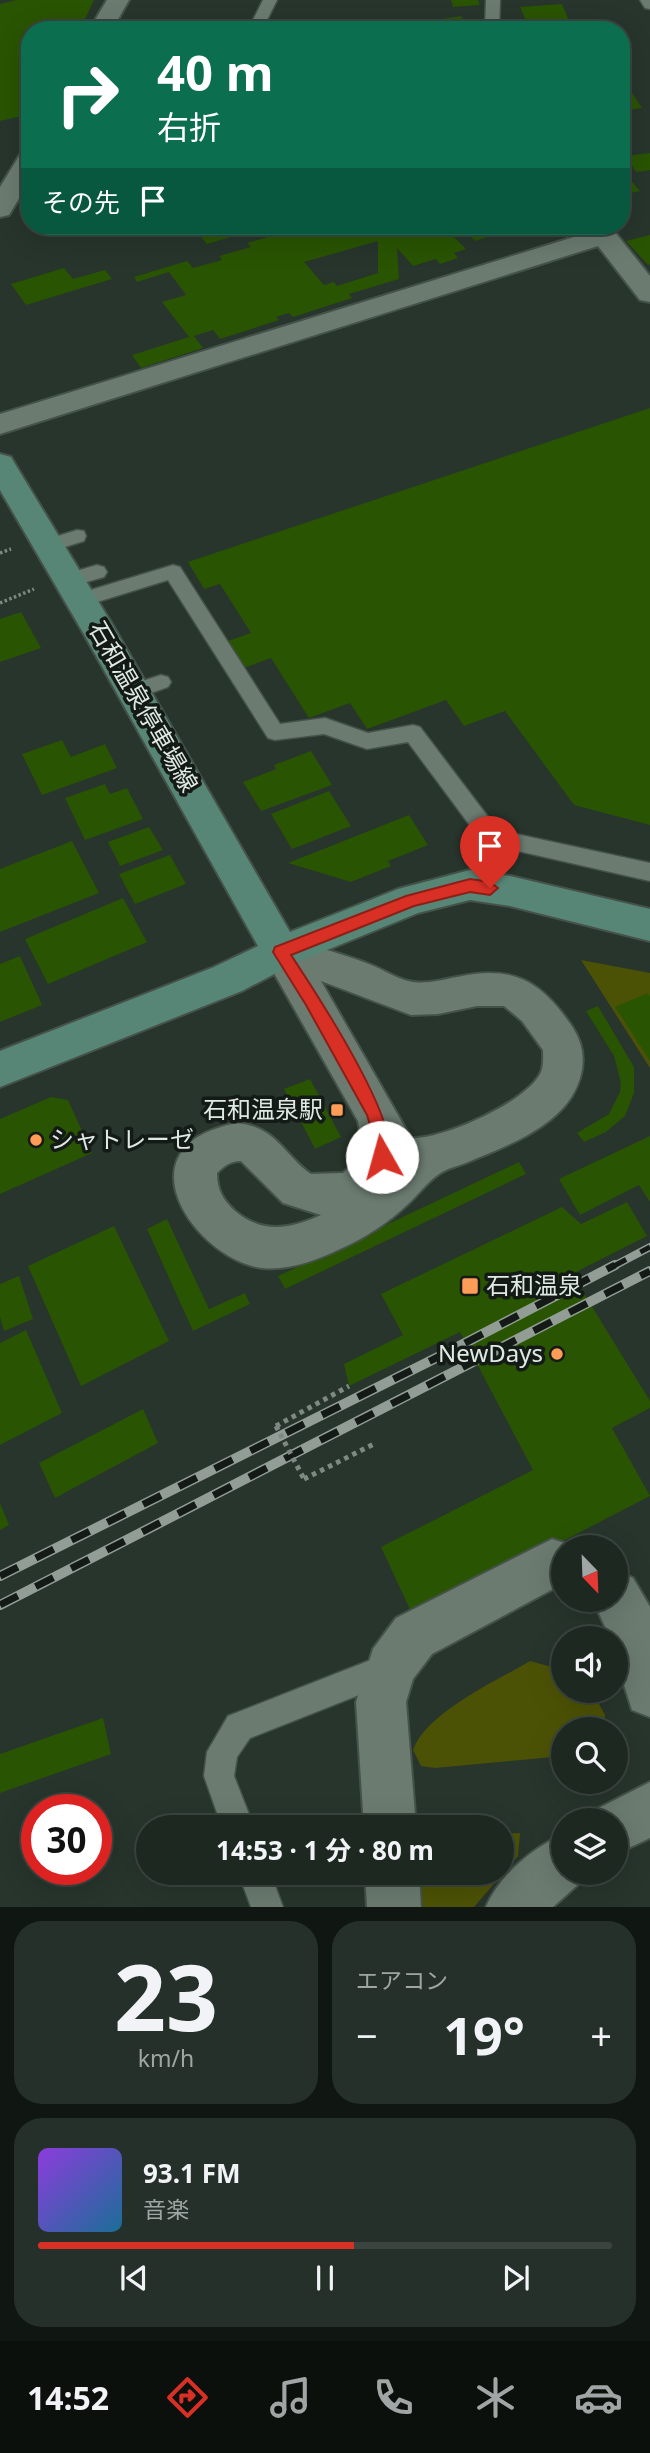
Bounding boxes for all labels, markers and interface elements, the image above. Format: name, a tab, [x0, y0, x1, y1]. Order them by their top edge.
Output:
text: 40 m	[157, 39, 274, 105]
icon: right	[42, 49, 133, 140]
text: 右折	[157, 105, 221, 148]
icon: arrive	[134, 182, 172, 220]
text: その先	[42, 184, 120, 220]
street label: 石和温泉停車場線	[82, 615, 207, 798]
pin	[460, 816, 520, 888]
icon: arrive	[471, 827, 509, 865]
place label: 石和温泉駅	[203, 1092, 323, 1125]
marker: 石和温泉駅	[329, 1102, 345, 1118]
position arrow	[345, 1120, 419, 1194]
place label: シャトレーゼ	[50, 1122, 194, 1155]
marker: シャトレーゼ	[28, 1132, 44, 1148]
place label: 石和温泉	[486, 1268, 582, 1301]
marker: 石和温泉	[460, 1276, 480, 1296]
place label: NewDays	[438, 1336, 543, 1369]
marker: NewDays	[549, 1346, 565, 1362]
north arrow	[551, 1535, 628, 1612]
map controls	[551, 1535, 628, 1885]
button: sound	[551, 1626, 628, 1703]
button: search	[551, 1717, 628, 1794]
speed limit sign: 30	[21, 1794, 112, 1885]
button: layers	[551, 1808, 628, 1885]
text: 14:53 · 1 分 · 80 m	[216, 1832, 434, 1868]
text: 23	[114, 1934, 218, 2058]
text: エアコン	[356, 1964, 448, 1996]
text: 19°	[443, 1999, 525, 2070]
text: −	[356, 2009, 378, 2061]
text: +	[590, 2009, 612, 2061]
text: km/h	[138, 2042, 194, 2074]
text: 93.1 FM	[143, 2155, 240, 2191]
text: 音楽	[143, 2193, 189, 2225]
icon: previous	[115, 2259, 153, 2297]
icon: pause	[306, 2259, 344, 2297]
icon: next	[497, 2259, 535, 2297]
icon: directions	[163, 2373, 212, 2422]
icon: music	[266, 2373, 315, 2422]
icon: phone	[369, 2373, 418, 2422]
icon: climate	[471, 2373, 520, 2422]
icon: car	[574, 2373, 623, 2422]
text: 14:52	[27, 2376, 109, 2419]

